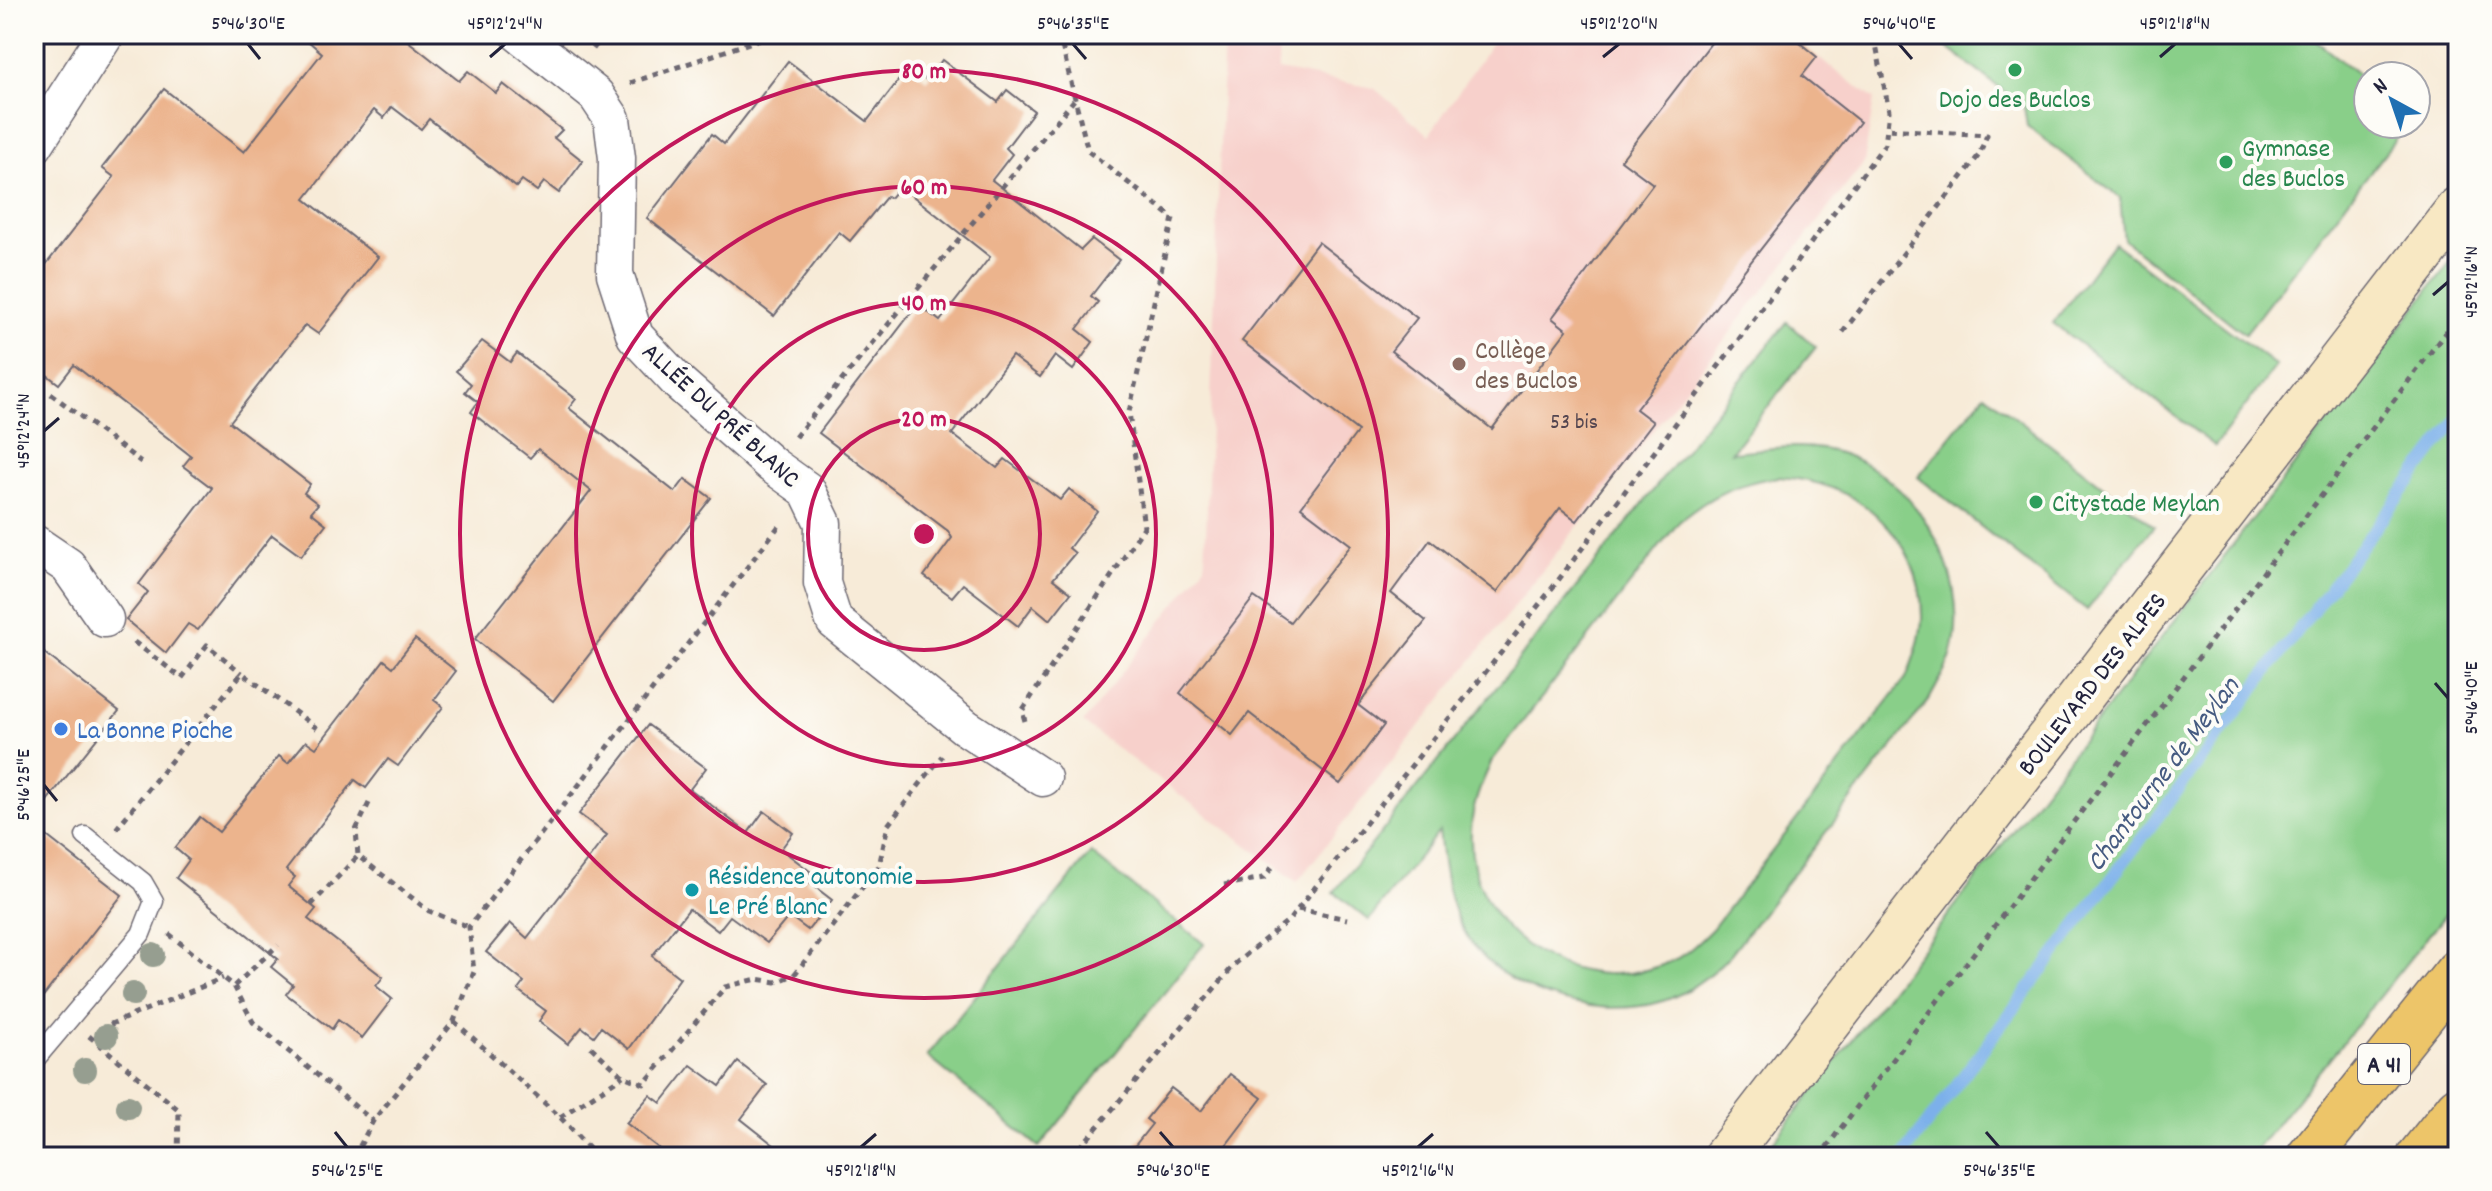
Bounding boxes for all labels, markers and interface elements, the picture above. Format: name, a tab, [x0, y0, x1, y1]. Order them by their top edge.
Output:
text: 5°46'30"E	[211, 11, 285, 39]
text: 45°12'24"N	[467, 11, 543, 39]
text: 5°46'35"E	[1037, 11, 1109, 39]
text: 45°12'20"N	[1580, 11, 1658, 39]
text: 5°46'40"E	[1862, 11, 1936, 39]
text: 45°12'18"N	[2140, 11, 2210, 39]
text: 80 m	[902, 56, 946, 90]
north arrow	[2352, 60, 2432, 140]
marker: Dojo des Buclos	[2006, 61, 2024, 79]
text: N	[2367, 72, 2396, 103]
place label: Dojo des Buclos	[1939, 83, 2091, 120]
place label: Gymnase des Buclos	[2242, 132, 2345, 199]
marker: Gymnase des Buclos	[2217, 153, 2235, 171]
text: 60 m	[901, 172, 947, 206]
text: 45°12'16"N	[2459, 246, 2487, 318]
text: 40 m	[901, 288, 947, 322]
place label: Collège des Buclos	[1475, 334, 1578, 401]
street label: ALLÉE DU PRÉ BLANC	[632, 335, 807, 498]
marker: Collège des Buclos	[1450, 355, 1468, 373]
text: 45°12'24"N	[11, 393, 39, 469]
text: 20 m	[901, 404, 947, 438]
house number: 53 bis	[1550, 408, 1598, 439]
place label: Citystade Meylan	[2052, 487, 2220, 524]
marker: Citystade Meylan	[2027, 493, 2045, 511]
centre of rings	[910, 520, 938, 548]
street label: BOULEVARD DES ALPES	[2010, 586, 2177, 785]
text: 5°46'40"E	[2459, 661, 2487, 735]
water label: Chantourne de Meylan	[2079, 670, 2252, 882]
place label: La Bonne Pioche	[77, 714, 233, 751]
marker: La Bonne Pioche	[52, 720, 70, 738]
text: 5°46'25"E	[11, 749, 39, 821]
place label: Résidence autonomie Le Pré Blanc	[708, 860, 913, 927]
marker: Résidence autonomie Le Pré Blanc	[683, 881, 701, 899]
road number: A 41	[2358, 1044, 2410, 1084]
text: 5°46'25"E	[311, 1158, 383, 1186]
text: 45°12'18"N	[826, 1158, 896, 1186]
text: 5°46'30"E	[1136, 1158, 1210, 1186]
text: 45°12'16"N	[1382, 1158, 1454, 1186]
text: 5°46'35"E	[1963, 1158, 2035, 1186]

